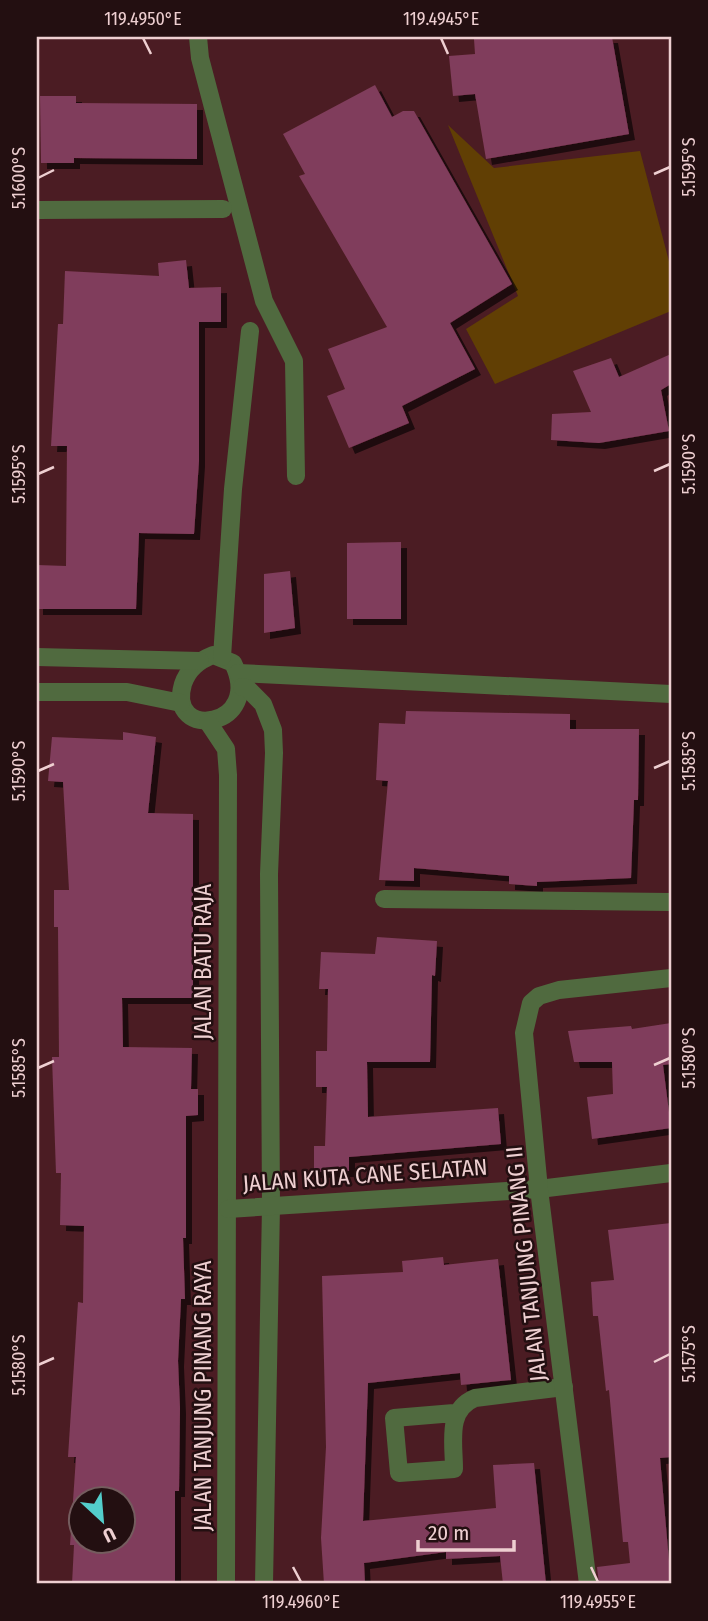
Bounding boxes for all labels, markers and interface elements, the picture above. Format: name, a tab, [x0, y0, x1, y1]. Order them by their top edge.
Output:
text: 119.4950°E	[104, 8, 182, 30]
text: 119.4945°E	[403, 8, 479, 30]
text: 5.1595°S	[678, 137, 700, 197]
text: 5.1600°S	[8, 147, 30, 209]
text: 5.1590°S	[678, 434, 700, 494]
text: 5.1595°S	[8, 444, 30, 504]
text: 5.1585°S	[678, 731, 700, 791]
text: 5.1590°S	[8, 741, 30, 801]
street label: JALAN BATU RAJA	[189, 884, 217, 1040]
text: 5.1580°S	[678, 1027, 700, 1089]
text: 5.1585°S	[8, 1038, 30, 1098]
street label: JALAN TANJUNG PINANG II	[500, 1145, 552, 1383]
street label: JALAN KUTA CANE SELATAN	[242, 1152, 488, 1198]
street label: JALAN TANJUNG PINANG RAYA	[189, 1261, 217, 1531]
text: 5.1575°S	[678, 1325, 700, 1383]
text: 5.1580°S	[8, 1334, 30, 1396]
north arrow	[66, 1484, 136, 1554]
scale bar	[418, 1509, 514, 1553]
text: 20 m	[428, 1520, 469, 1546]
text: U	[99, 1522, 119, 1548]
text: 119.4960°E	[262, 1591, 340, 1613]
text: 119.4955°E	[560, 1591, 636, 1613]

